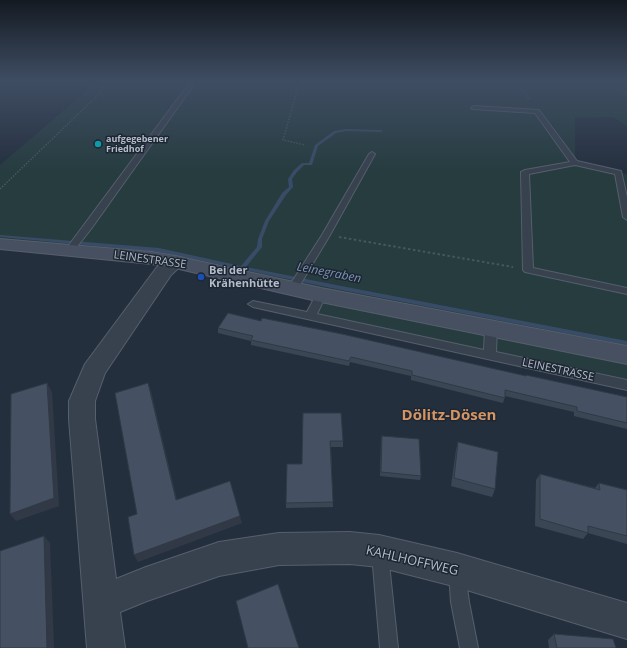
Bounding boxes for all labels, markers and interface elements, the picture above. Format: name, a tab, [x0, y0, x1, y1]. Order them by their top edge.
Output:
place label: aufgegebener Friedhof	[106, 134, 168, 155]
marker: aufgegebener Friedhof	[93, 139, 103, 149]
street label: LEINESTRASSE	[113, 248, 187, 272]
water label: Leinegraben	[296, 260, 362, 286]
place label: Bei der Krähenhütte	[209, 264, 279, 290]
marker: Bei der Krähenhütte	[196, 272, 206, 282]
street label: LEINESTRASSE	[521, 356, 595, 384]
district label: Dölitz-Dösen	[402, 407, 496, 425]
street label: KAHLHOFFWEG	[364, 543, 460, 579]

